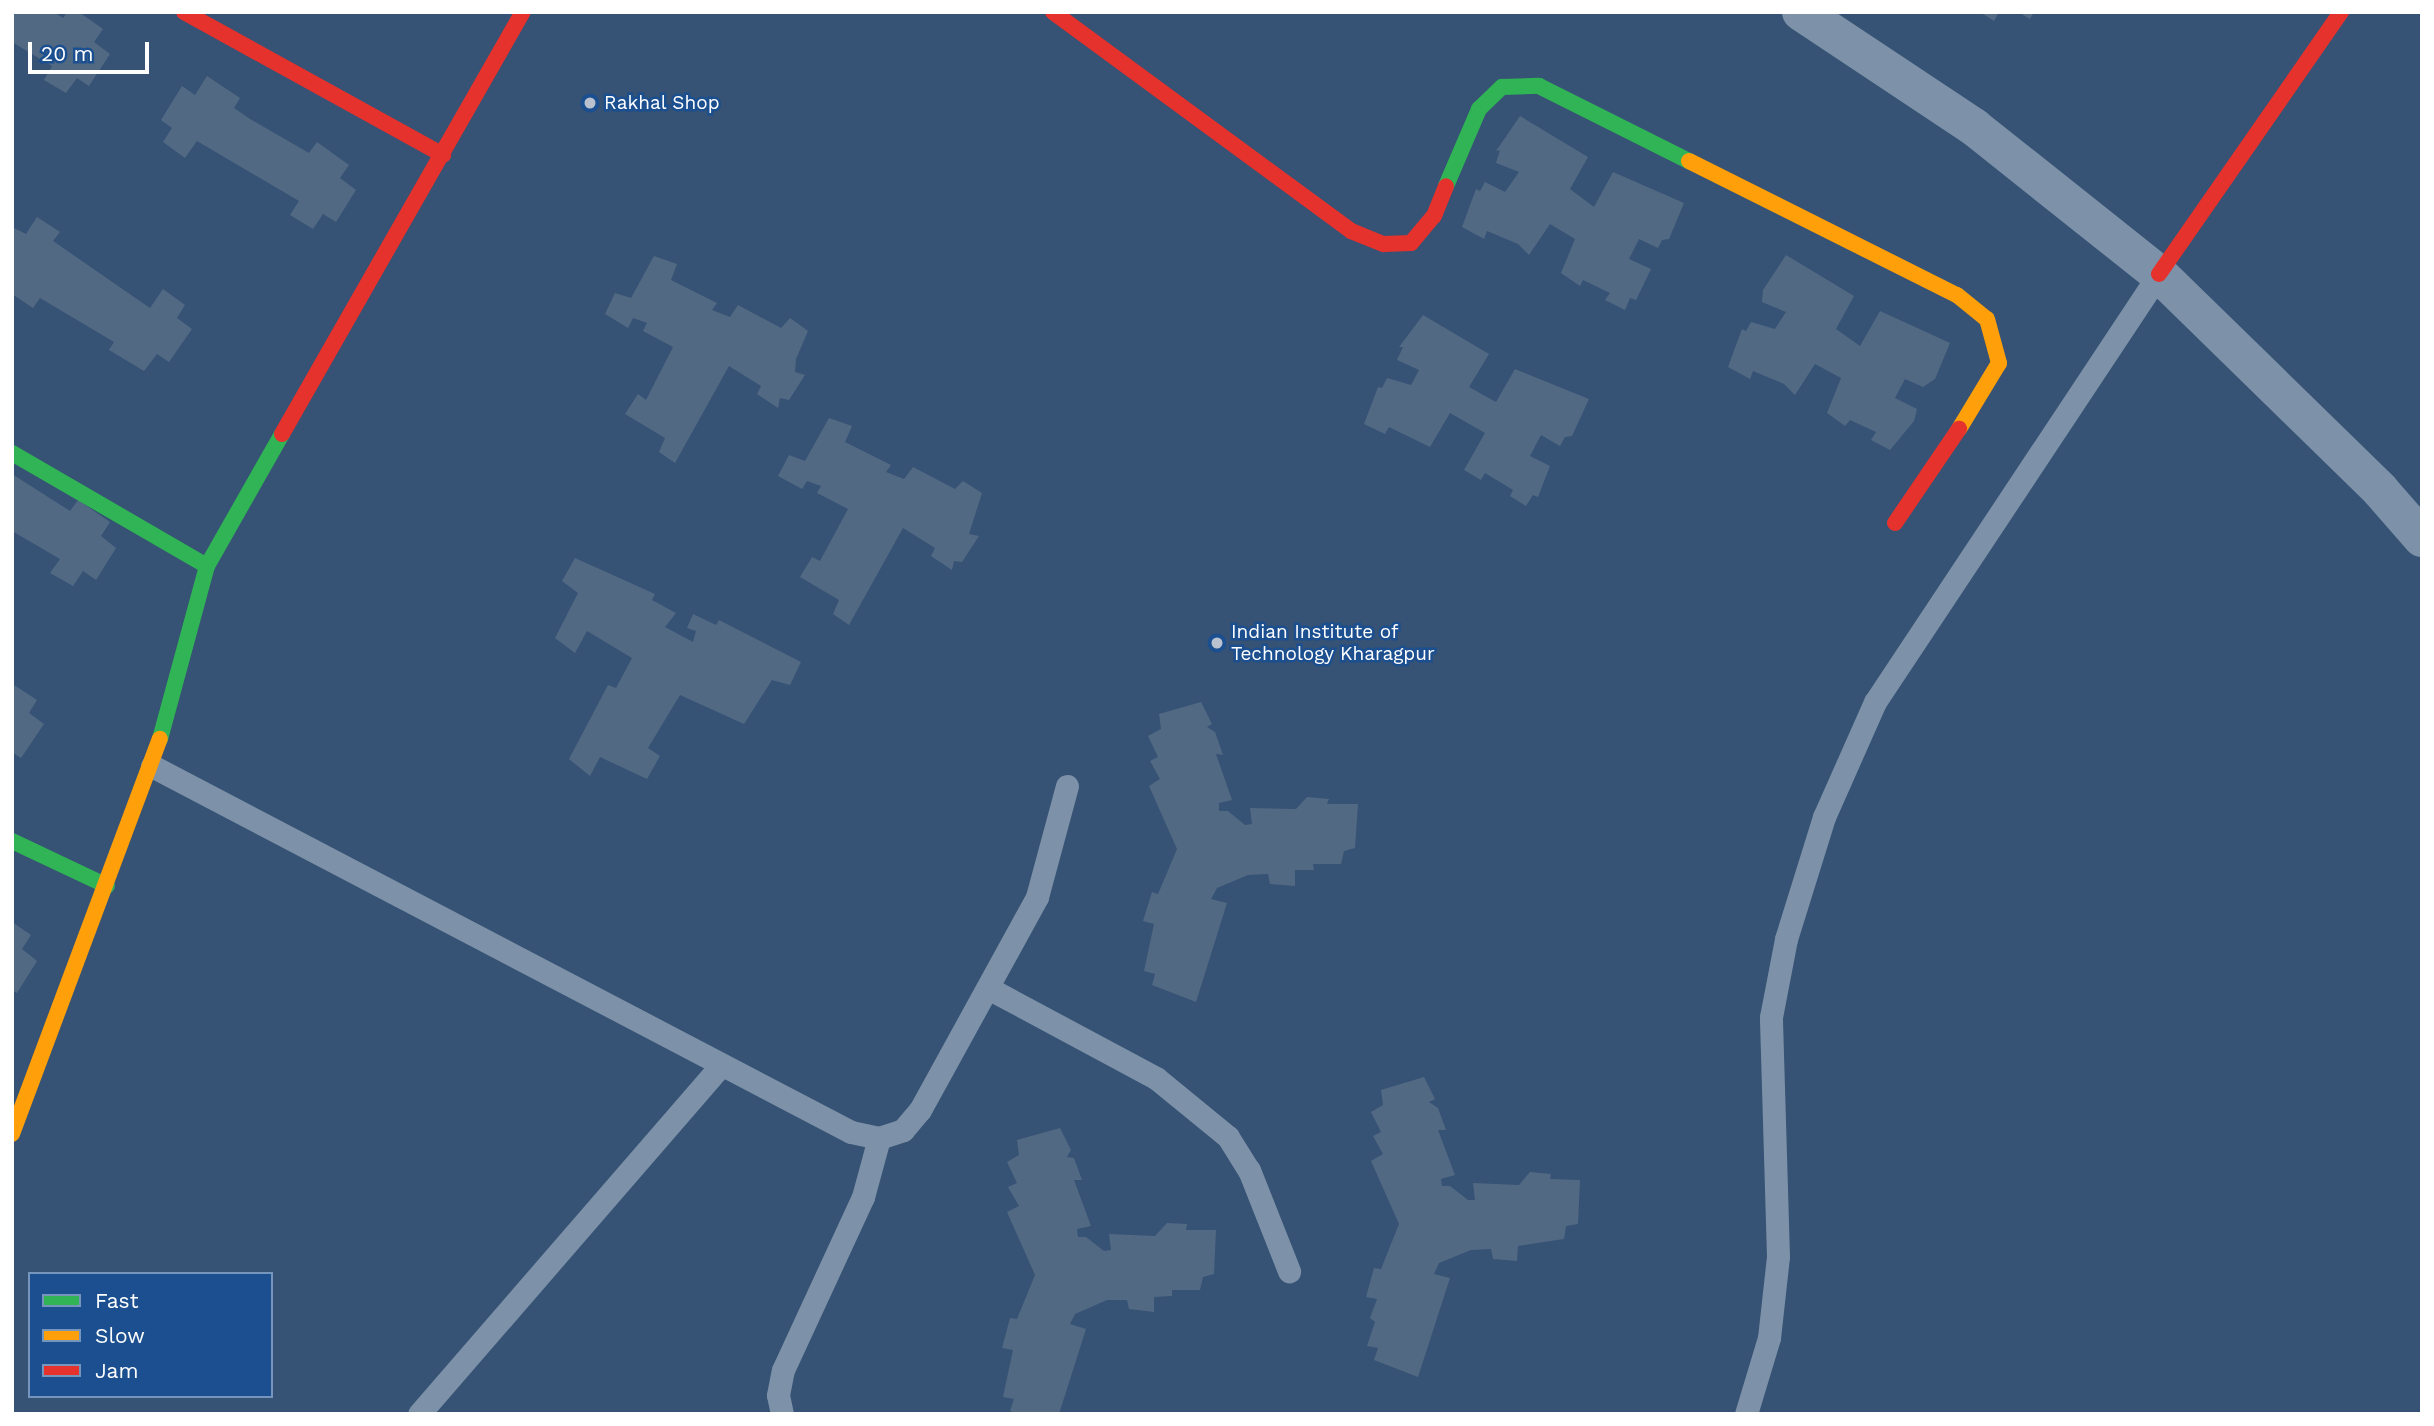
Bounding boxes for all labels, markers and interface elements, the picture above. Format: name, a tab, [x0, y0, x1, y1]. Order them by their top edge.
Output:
scale bar	[32, 28, 152, 72]
text: 20 m	[41, 41, 93, 66]
place label: Rakhal Shop	[604, 92, 720, 114]
marker: Rakhal Shop	[582, 95, 598, 111]
place label: Indian Institute of Technology Kharagpur	[1231, 621, 1435, 665]
marker: Indian Institute of Technology Kharagpur	[1209, 635, 1225, 651]
legend	[28, 1272, 273, 1398]
text: Fast	[95, 1288, 139, 1313]
text: Slow	[95, 1323, 145, 1348]
text: Jam	[95, 1358, 138, 1383]

